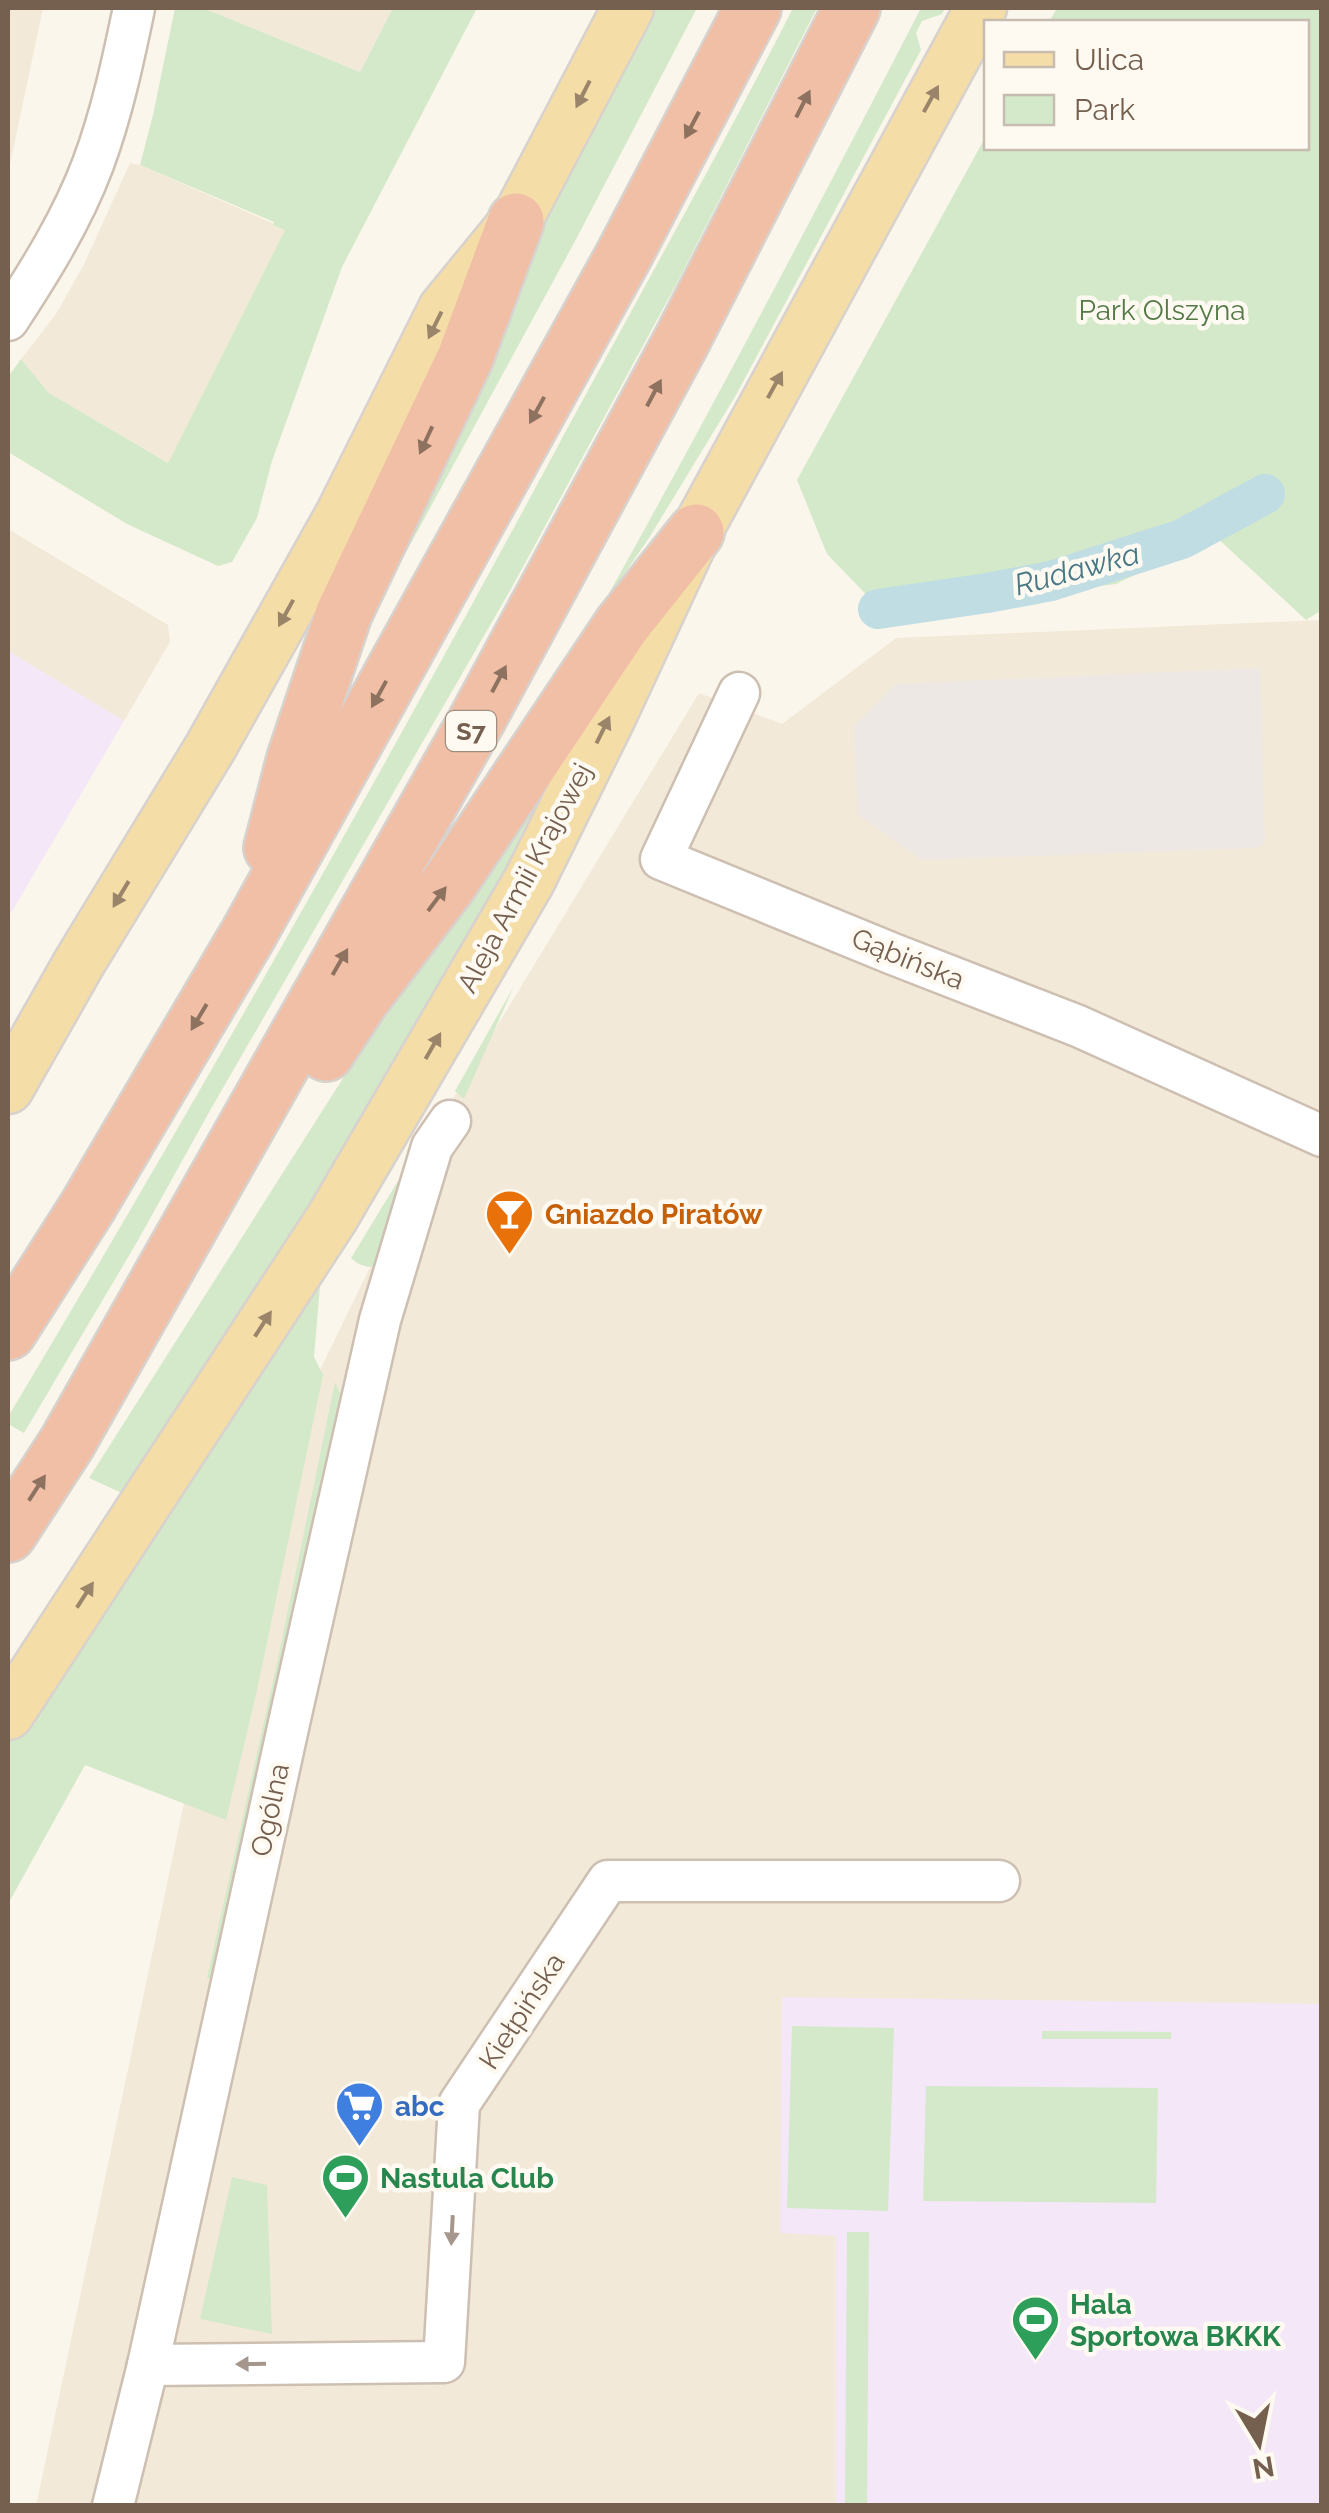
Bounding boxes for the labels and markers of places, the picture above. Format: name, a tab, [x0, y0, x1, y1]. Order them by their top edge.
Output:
bar icon: Gniazdo Piratów	[484, 1188, 536, 1256]
place label: Gniazdo Piratów	[545, 1198, 763, 1231]
supermarket icon: abc	[334, 2080, 386, 2148]
place label: abc	[395, 2090, 445, 2123]
sports icon: Nastula Club	[319, 2152, 371, 2220]
place label: Nastula Club	[380, 2162, 554, 2195]
place label: Hala Sportowa BKKK	[1070, 2288, 1282, 2353]
sports icon: Hala Sportowa BKKK	[1009, 2294, 1061, 2362]

